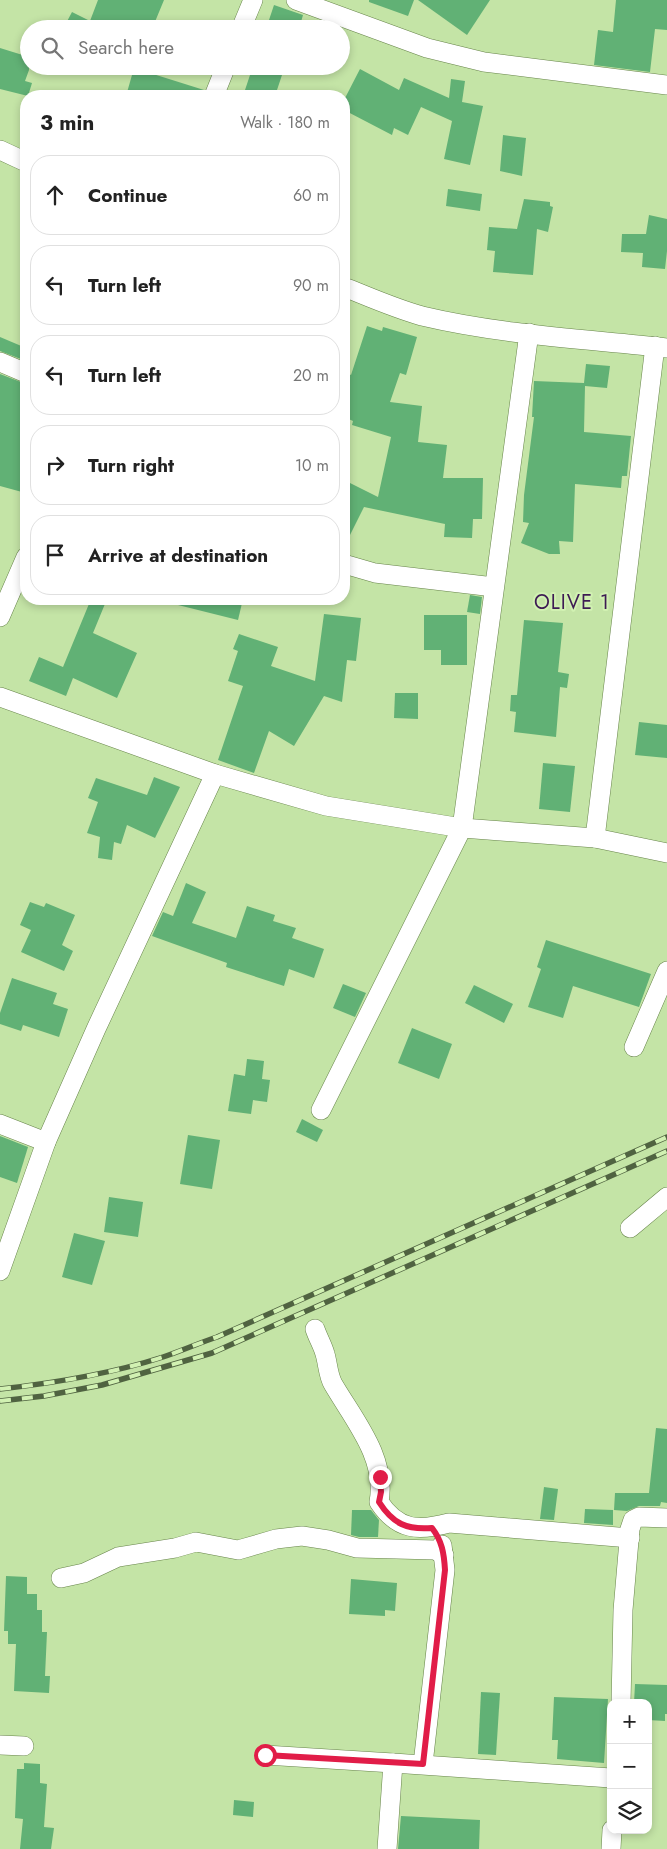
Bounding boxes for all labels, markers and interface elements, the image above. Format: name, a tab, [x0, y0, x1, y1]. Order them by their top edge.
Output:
search box	[20, 20, 350, 75]
icon: search	[38, 34, 66, 62]
text: Search here	[78, 34, 174, 61]
text: 3 min	[40, 108, 94, 138]
text: Walk · 180 m	[240, 111, 330, 134]
icon: ahead	[41, 181, 69, 209]
text: Continue	[88, 182, 167, 209]
text: 60 m	[293, 184, 329, 207]
icon: left	[41, 271, 69, 299]
text: Turn left	[88, 272, 161, 299]
text: 90 m	[293, 274, 329, 297]
icon: left	[41, 361, 69, 389]
text: Turn left	[88, 362, 161, 389]
text: 20 m	[293, 364, 329, 387]
icon: right	[41, 451, 69, 479]
text: Turn right	[88, 452, 174, 479]
text: 10 m	[295, 454, 329, 477]
icon: arrive	[41, 541, 69, 569]
text: Arrive at destination	[88, 542, 268, 569]
district label: OLIVE 1	[534, 588, 610, 617]
route end	[369, 1466, 392, 1489]
map controls	[607, 1699, 652, 1834]
button: +	[607, 1699, 652, 1744]
route start	[254, 1744, 277, 1767]
button: −	[607, 1744, 652, 1789]
button: layers	[607, 1789, 652, 1834]

